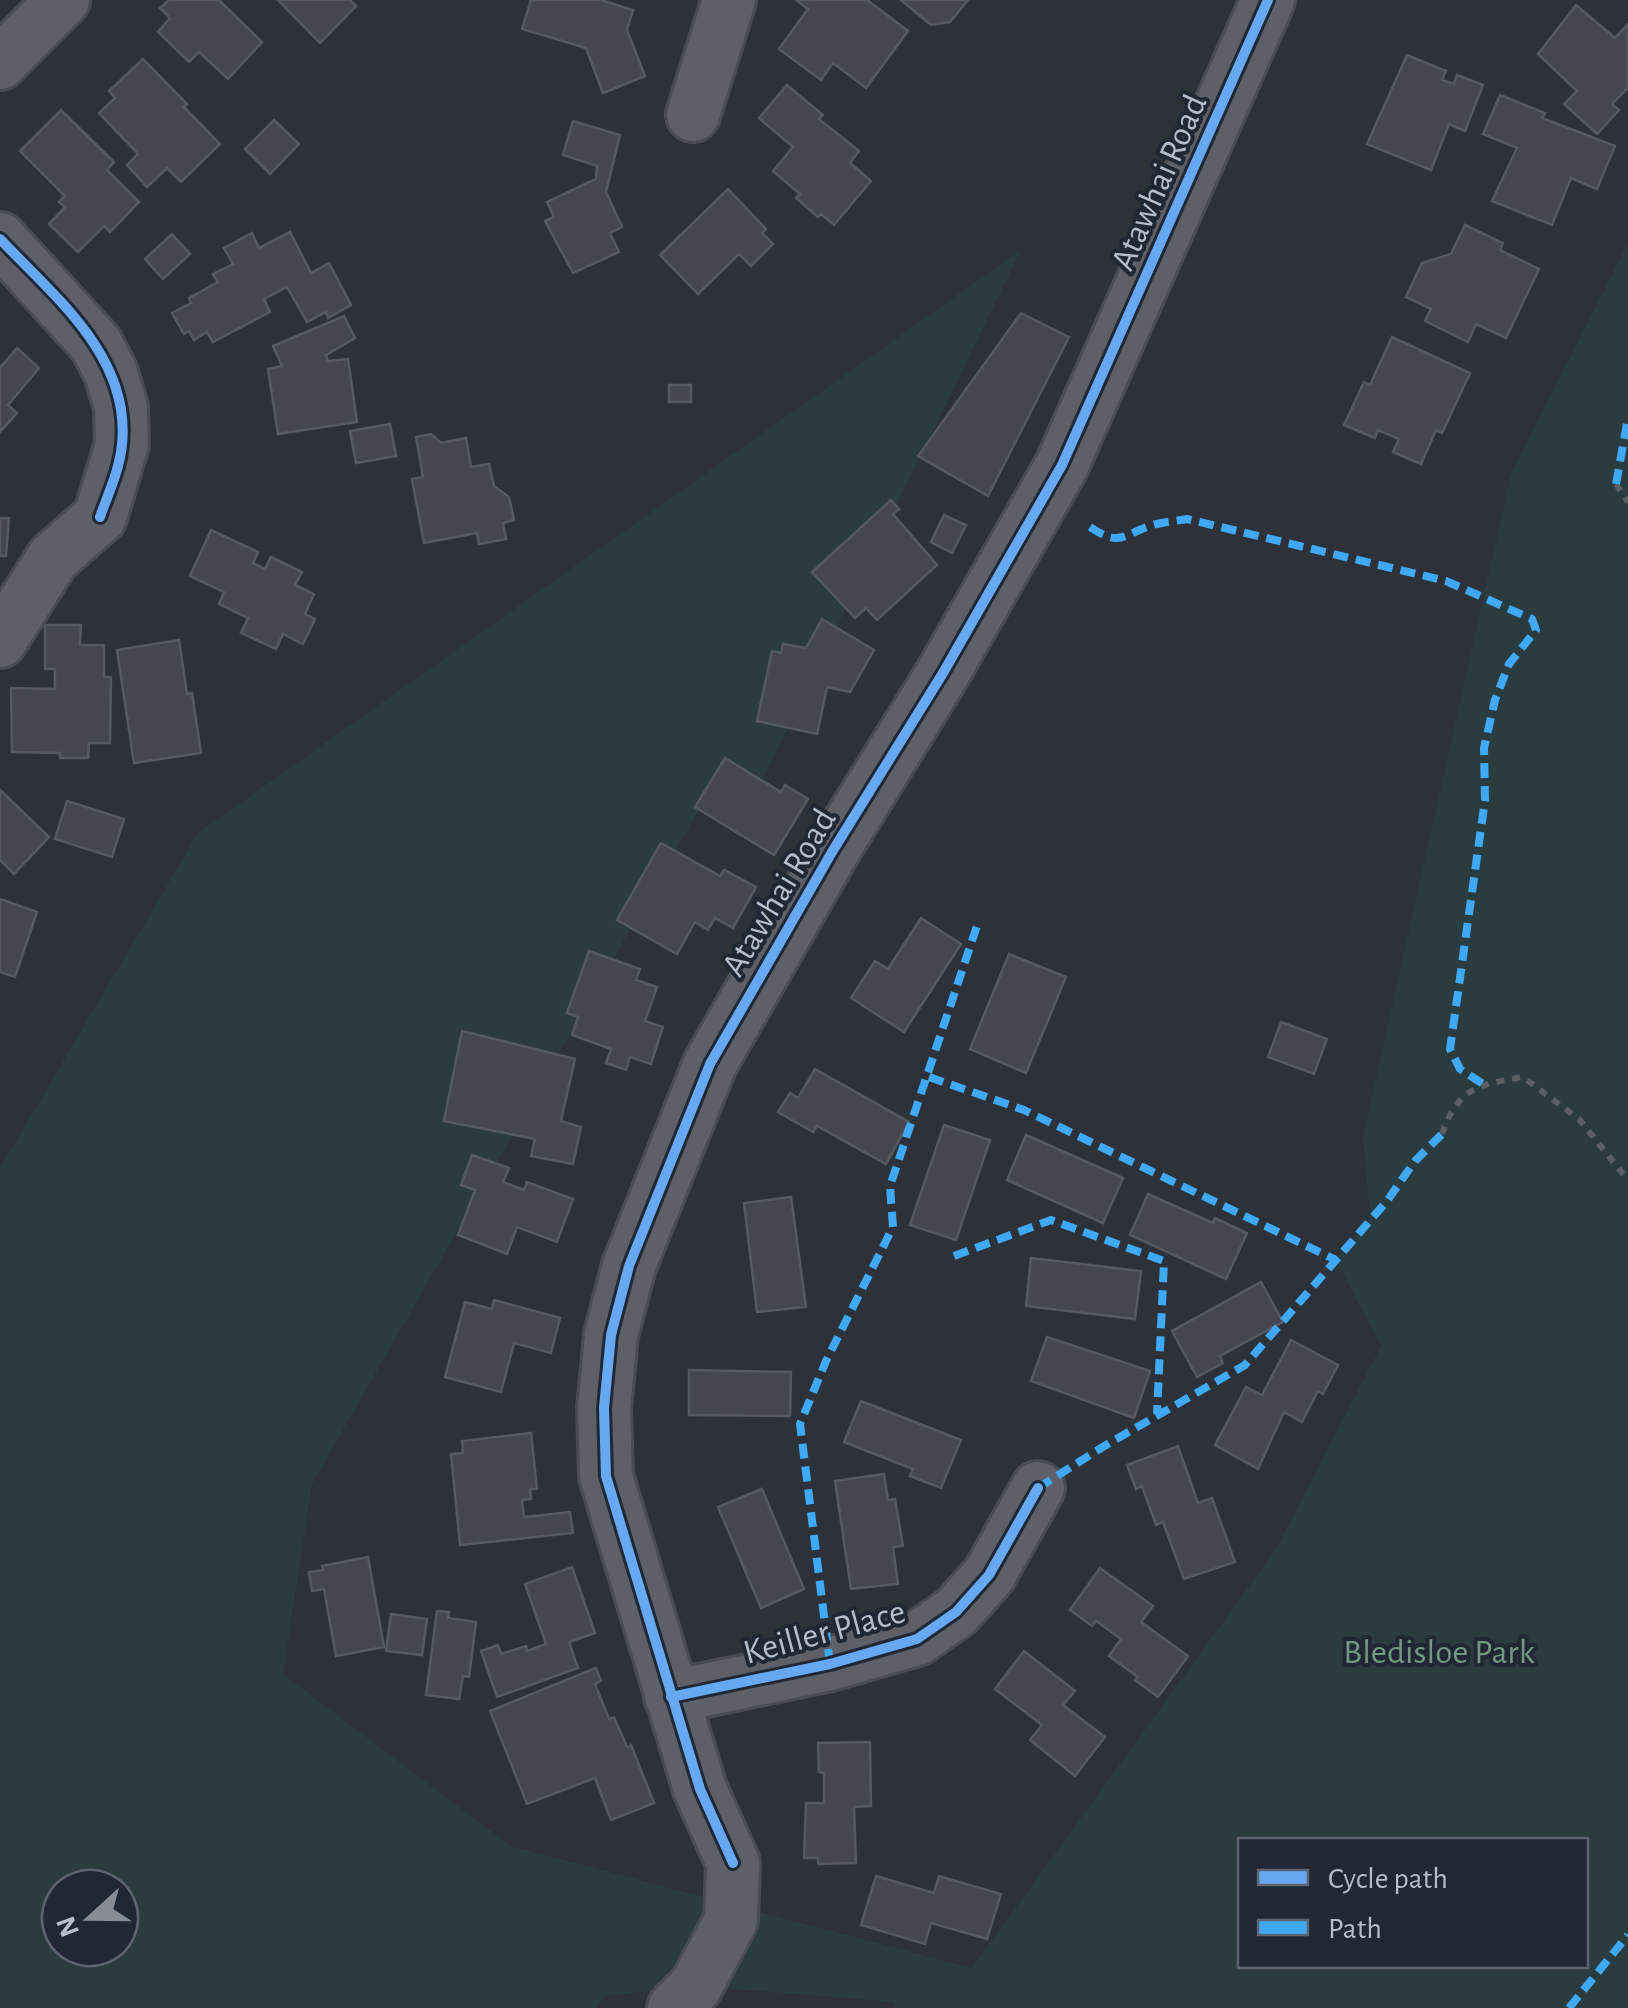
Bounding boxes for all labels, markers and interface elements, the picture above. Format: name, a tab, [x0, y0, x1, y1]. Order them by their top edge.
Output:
street label: Atawhai Road	[1105, 90, 1214, 276]
street label: Atawhai Road	[716, 803, 843, 982]
street label: Keiller Place	[740, 1594, 909, 1671]
park label: Bledisloe Park	[1343, 1635, 1535, 1670]
legend	[1238, 1838, 1588, 1968]
text: Cycle path	[1328, 1864, 1448, 1894]
north arrow	[40, 1868, 140, 1968]
text: N	[52, 1912, 85, 1940]
text: Path	[1328, 1914, 1382, 1944]

